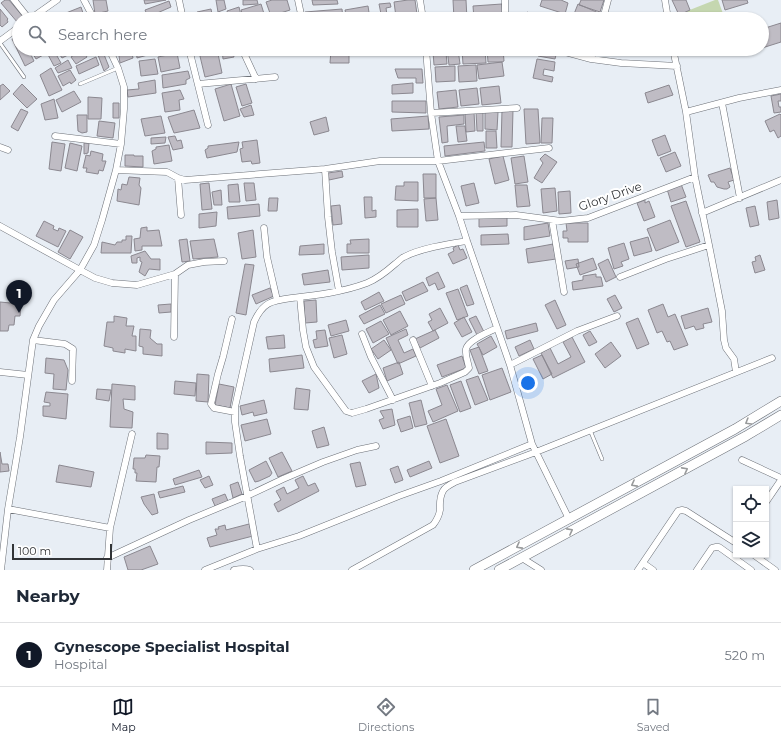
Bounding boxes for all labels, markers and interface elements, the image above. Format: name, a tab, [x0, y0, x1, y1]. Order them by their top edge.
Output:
search box	[12, 12, 769, 56]
icon: search	[26, 23, 48, 45]
text: Search here	[58, 25, 147, 44]
street label: Glory Drive	[576, 178, 644, 214]
pin: 1	[6, 280, 32, 313]
your location	[518, 373, 538, 393]
one-way arrow	[745, 417, 752, 424]
one-way arrow	[680, 467, 688, 474]
one-way arrow	[631, 480, 638, 487]
map controls	[733, 486, 769, 558]
button: locate	[733, 486, 769, 522]
button: layers	[733, 522, 769, 558]
one-way arrow	[566, 529, 573, 536]
one-way arrow	[516, 541, 523, 549]
scale bar	[12, 542, 112, 561]
text: 100 m	[18, 544, 51, 558]
text: Nearby	[16, 586, 80, 606]
text: Gynescope Specialist Hospital	[54, 637, 290, 656]
text: 1	[26, 647, 32, 663]
text: 520 m	[725, 647, 765, 663]
text: Hospital	[54, 656, 107, 672]
tab: Map	[111, 696, 136, 734]
tab: Directions	[358, 696, 414, 734]
tab: Saved	[637, 696, 670, 734]

